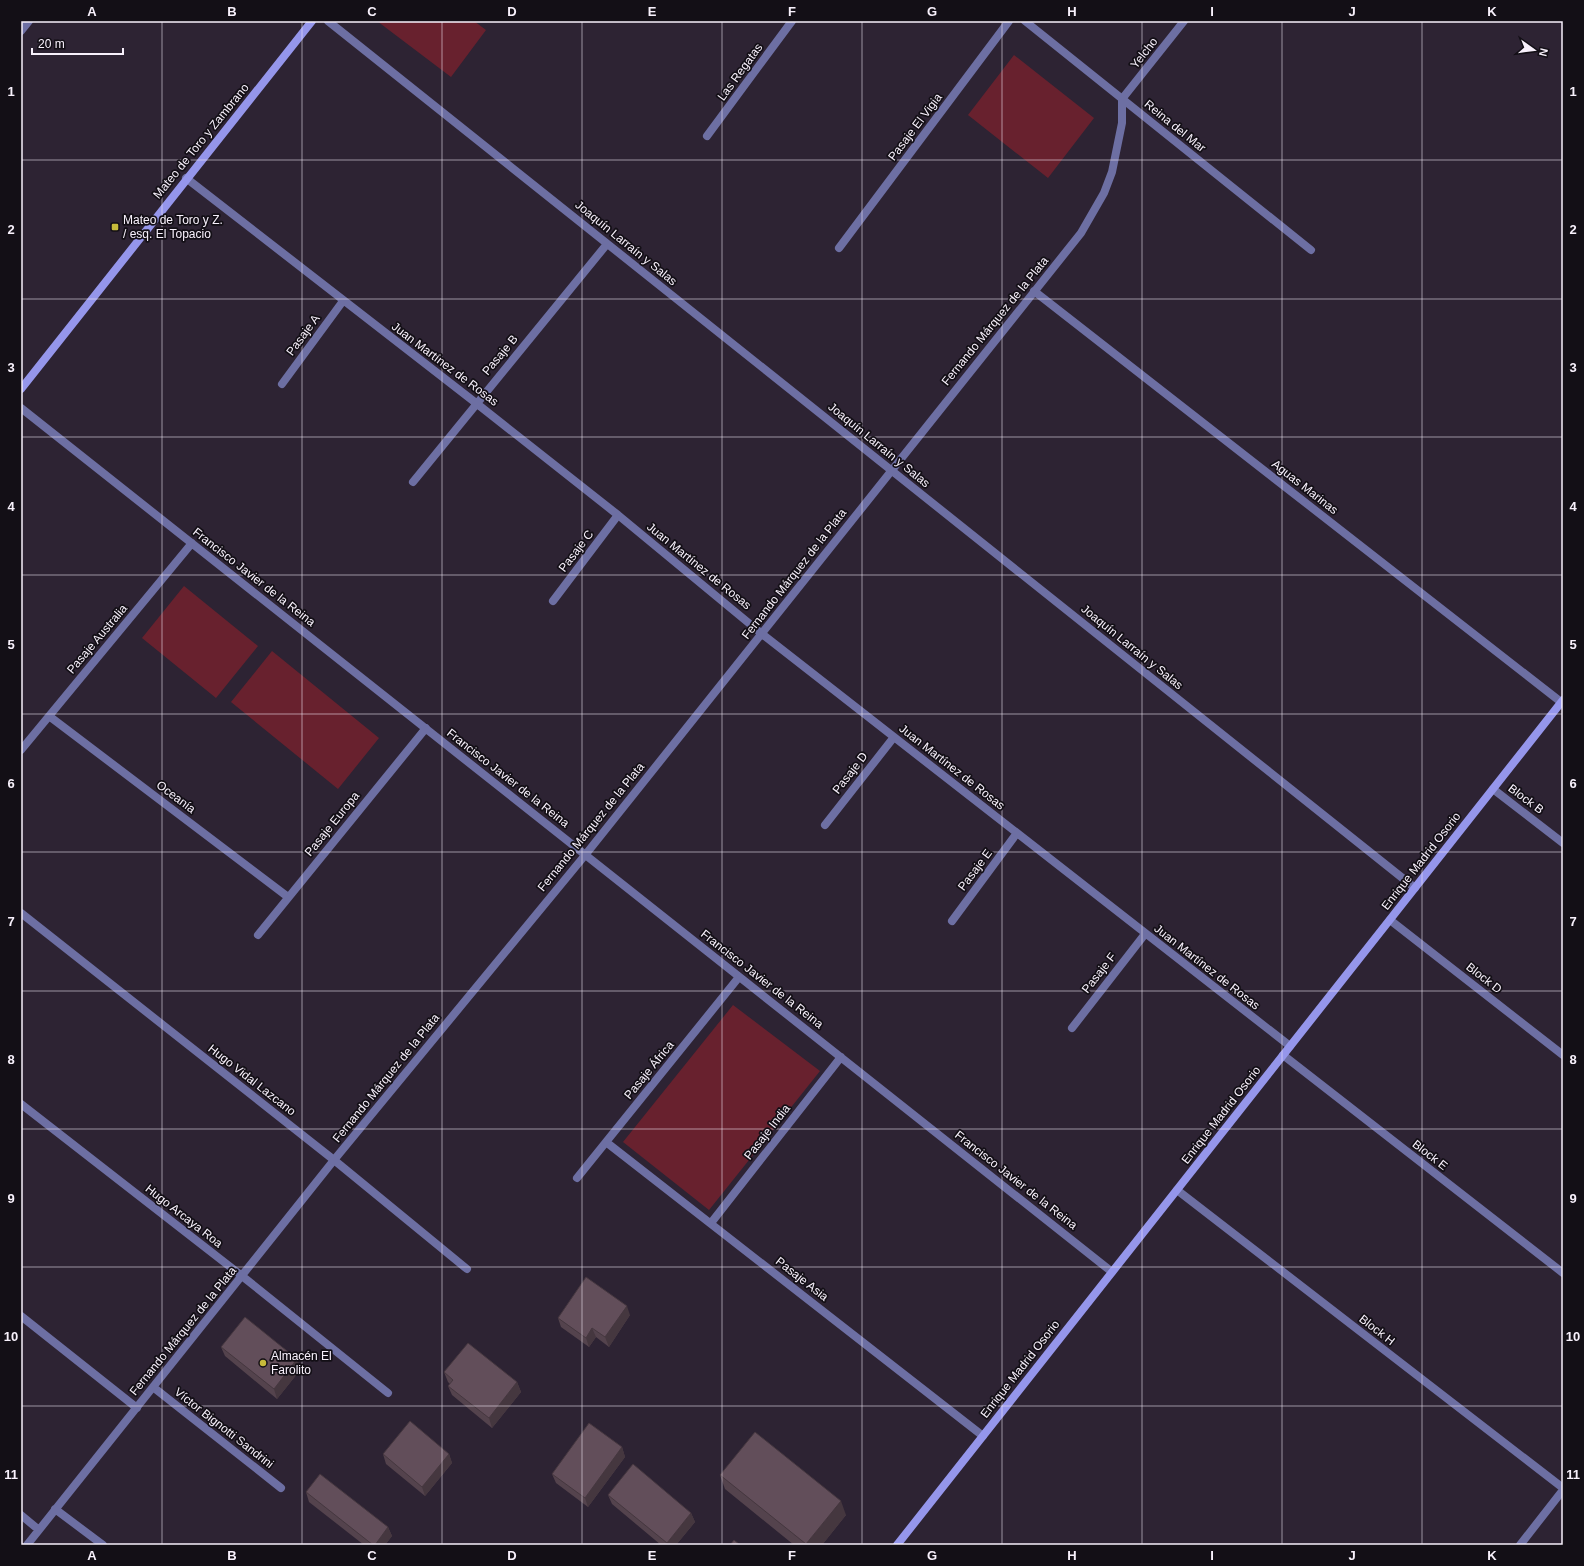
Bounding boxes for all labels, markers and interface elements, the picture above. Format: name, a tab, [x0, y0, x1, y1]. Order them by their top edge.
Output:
text: A	[87, 4, 97, 19]
text: B	[227, 4, 237, 19]
text: C	[367, 4, 377, 19]
text: D	[507, 4, 517, 19]
text: E	[648, 4, 657, 19]
text: F	[788, 4, 796, 19]
text: G	[927, 4, 937, 19]
text: H	[1067, 4, 1077, 19]
text: I	[1210, 4, 1214, 19]
text: J	[1348, 4, 1356, 19]
text: K	[1487, 4, 1497, 19]
scale bar	[32, 30, 123, 56]
north arrow	[1514, 30, 1554, 70]
street label: Yelcho	[1128, 34, 1161, 71]
text: 20 m	[38, 37, 65, 51]
street label: Las Regatas	[715, 41, 765, 103]
text: N	[1537, 47, 1550, 58]
street label: Mateo de Toro y Zambrano	[150, 80, 252, 201]
text: 1	[7, 84, 15, 99]
text: 1	[1569, 84, 1577, 99]
street label: Pasaje El Vigia	[885, 90, 945, 163]
street label: Reina del Mar	[1142, 97, 1208, 155]
street label: Joaquín Larraín y Salas	[572, 198, 680, 288]
place label: Mateo de Toro y Z. / esq. El Topacio	[123, 213, 223, 241]
text: 2	[7, 222, 15, 237]
marker: Mateo de Toro y Z. / esq. El Topacio	[110, 222, 120, 232]
text: 2	[1569, 222, 1577, 237]
street label: Fernando Márquez de la Plata	[939, 254, 1051, 388]
street label: Pasaje A	[283, 312, 323, 358]
street label: Juan Martínez de Rosas	[389, 319, 501, 409]
street label: Pasaje B	[479, 332, 521, 378]
text: 3	[7, 360, 15, 375]
text: 3	[1569, 360, 1577, 375]
street label: Joaquín Larraín y Salas	[825, 400, 933, 490]
street label: Aguas Marinas	[1269, 457, 1341, 517]
text: 4	[7, 499, 15, 514]
text: 4	[1569, 499, 1577, 514]
street label: Fernando Márquez de la Plata	[739, 506, 849, 642]
street label: Juan Martínez de Rosas	[644, 520, 754, 612]
street label: Francisco Javier de la Reina	[190, 525, 318, 629]
street label: Pasaje C	[556, 527, 596, 575]
street label: Pasaje Australia	[64, 601, 130, 676]
street label: Joaquín Larraín y Salas	[1078, 602, 1186, 692]
text: 5	[7, 637, 15, 652]
text: 5	[1569, 637, 1577, 652]
street label: Juan Martínez de Rosas	[896, 721, 1008, 813]
street label: Francisco Javier de la Reina	[444, 726, 572, 830]
street label: Pasaje D	[829, 749, 871, 796]
street label: Fernando Márquez de la Plata	[535, 760, 647, 894]
text: 6	[7, 776, 15, 791]
text: 6	[1569, 776, 1577, 791]
street label: Oceanía	[154, 778, 199, 816]
street label: Block B	[1506, 781, 1546, 817]
street label: Pasaje Europa	[302, 789, 362, 859]
street label: Enrique Madrid Osorio	[1379, 809, 1464, 913]
street label: Pasaje E	[955, 847, 995, 893]
text: 7	[7, 914, 15, 929]
text: 7	[1569, 914, 1577, 929]
street label: Juan Martínez de Rosas	[1151, 921, 1263, 1013]
street label: Francisco Javier de la Reina	[698, 927, 826, 1031]
street label: Pasaje F	[1079, 950, 1119, 996]
street label: Block D	[1463, 960, 1505, 996]
street label: Fernando Márquez de la Plata	[330, 1011, 442, 1145]
street label: Pasaje África	[621, 1037, 677, 1102]
street label: Hugo Vidal Lazcano	[205, 1041, 299, 1119]
text: 8	[7, 1052, 15, 1067]
text: 8	[1569, 1052, 1577, 1067]
street label: Enrique Madrid Osorio	[1179, 1063, 1264, 1167]
street label: Pasaje India	[741, 1101, 793, 1162]
street label: Francisco Javier de la Reina	[952, 1128, 1080, 1232]
street label: Block E	[1410, 1137, 1450, 1173]
street label: Hugo Arcaya Roa	[143, 1182, 226, 1251]
text: 9	[7, 1191, 15, 1206]
text: 9	[1569, 1191, 1577, 1206]
street label: Pasaje Asia	[773, 1254, 831, 1304]
street label: Fernando Márquez de la Plata	[127, 1264, 239, 1398]
street label: Block H	[1356, 1312, 1398, 1348]
street label: Enrique Madrid Osorio	[978, 1317, 1063, 1421]
text: 10	[4, 1329, 18, 1344]
text: 10	[1566, 1329, 1580, 1344]
place label: Almacén El Farolito	[271, 1349, 332, 1377]
marker: Almacén El Farolito	[258, 1358, 268, 1368]
street label: Víctor Bignotti Sandrini	[172, 1385, 276, 1471]
text: 11	[4, 1467, 18, 1482]
text: 11	[1566, 1467, 1580, 1482]
text: A	[87, 1548, 97, 1563]
text: B	[227, 1548, 237, 1563]
text: C	[367, 1548, 377, 1563]
text: D	[507, 1548, 517, 1563]
text: E	[648, 1548, 657, 1563]
text: F	[788, 1548, 796, 1563]
text: G	[927, 1548, 937, 1563]
text: H	[1067, 1548, 1077, 1563]
text: I	[1210, 1548, 1214, 1563]
text: J	[1348, 1548, 1356, 1563]
text: K	[1487, 1548, 1497, 1563]

